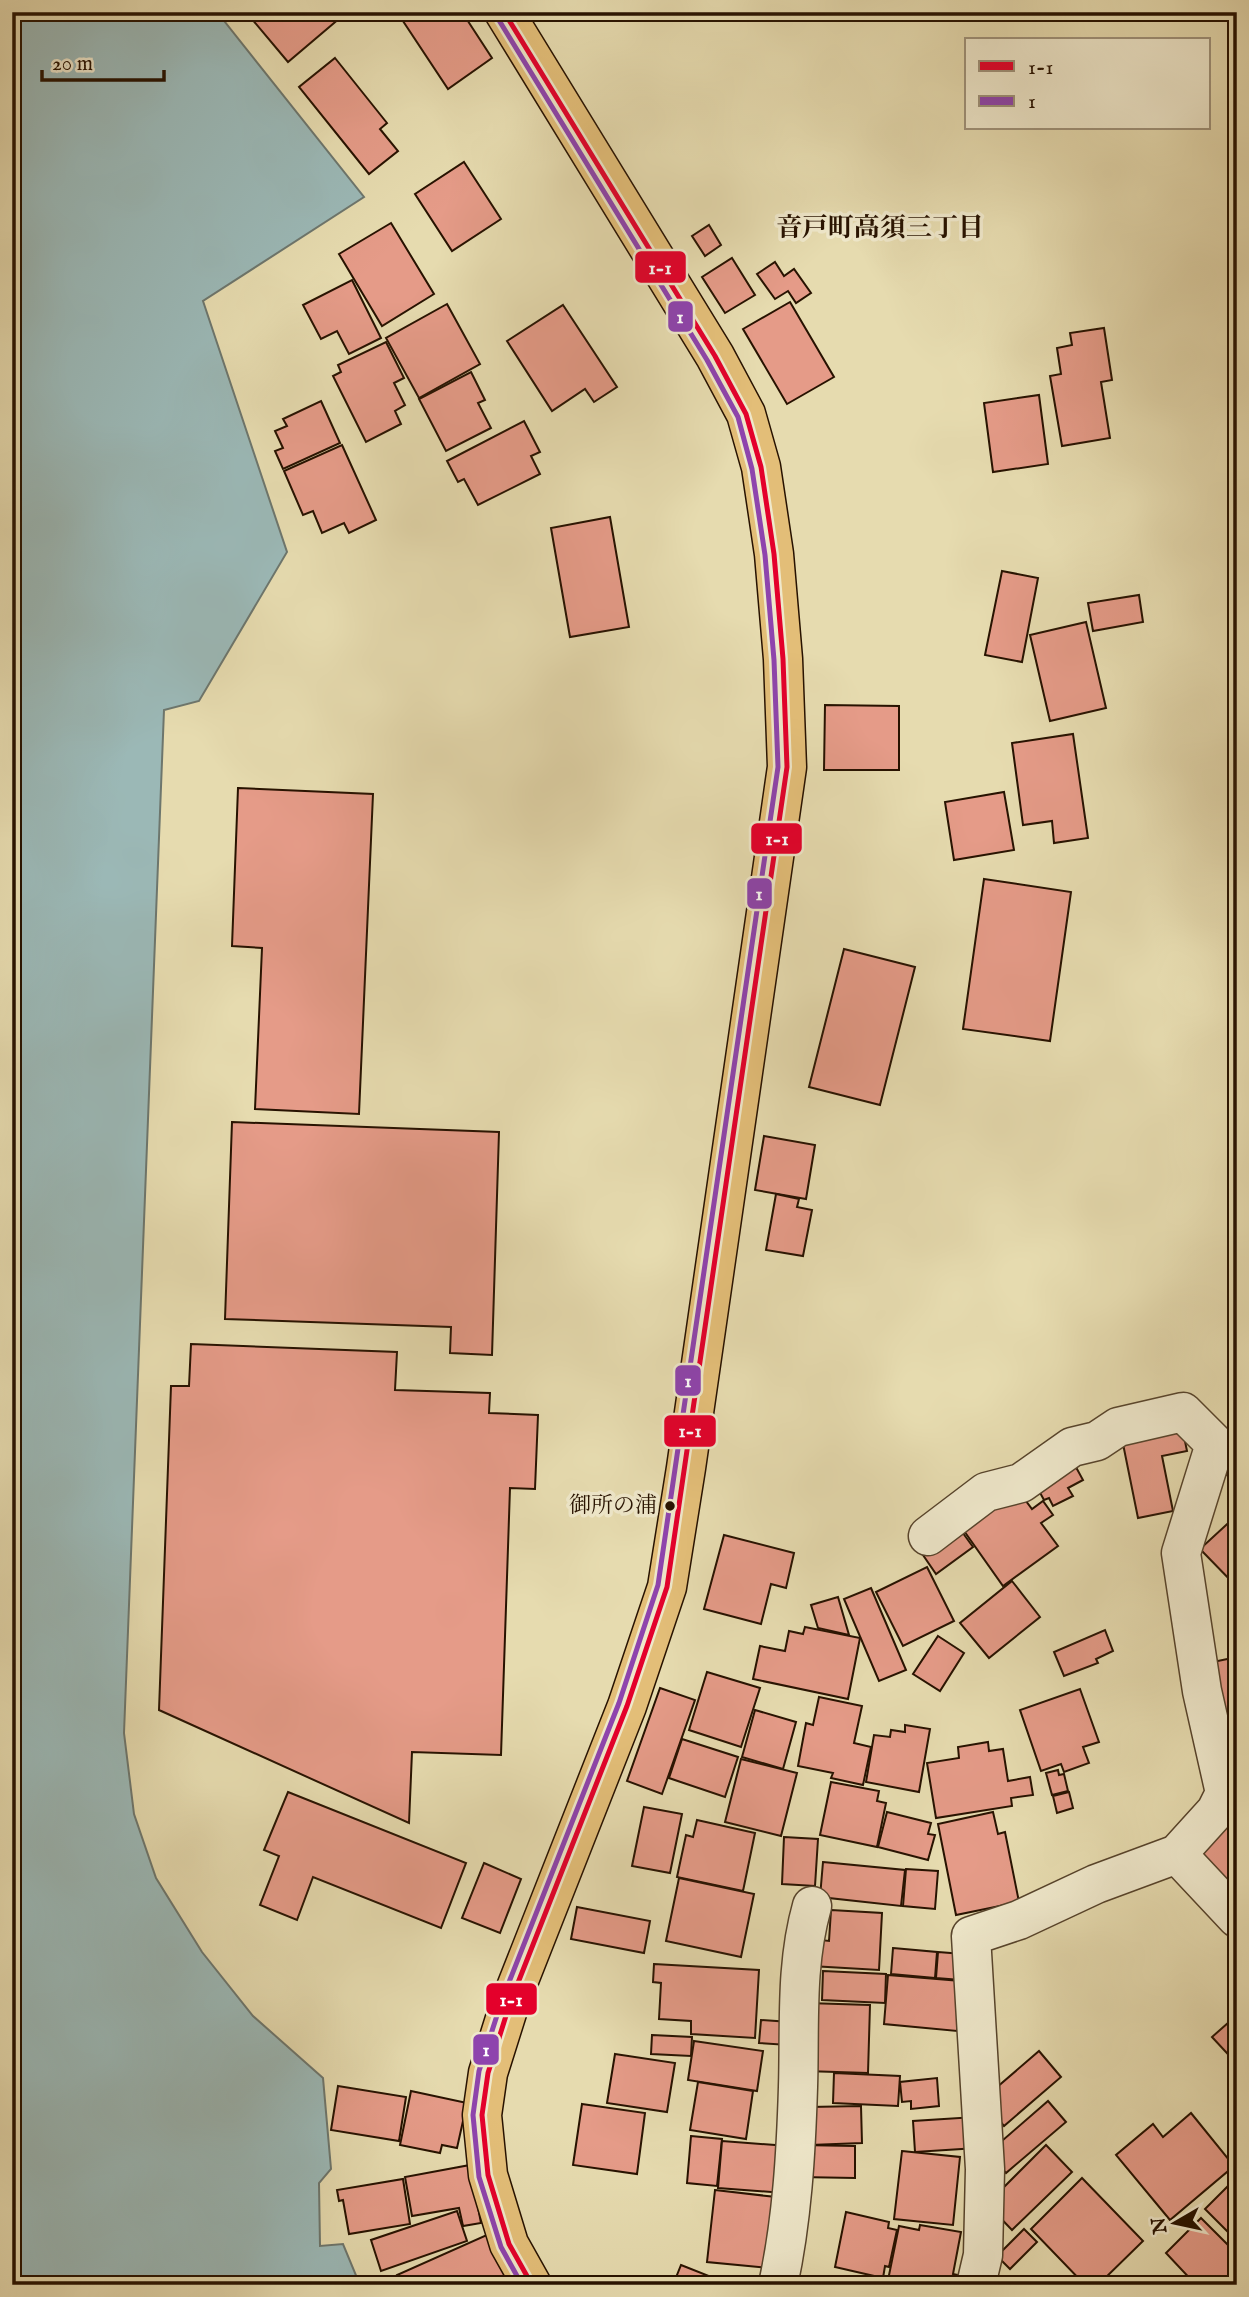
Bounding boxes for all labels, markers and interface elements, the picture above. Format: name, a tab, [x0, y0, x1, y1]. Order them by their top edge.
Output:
scale bar	[42, 38, 164, 82]
legend	[965, 38, 1210, 130]
text: 20 m	[52, 51, 93, 78]
text: 1-1	[1028, 55, 1053, 82]
text: 1	[1028, 89, 1036, 116]
district label: 音戸町高須三丁目	[776, 212, 984, 245]
line badge: 1-1	[634, 250, 687, 284]
text: 1-1	[649, 257, 671, 281]
line badge: 1	[667, 300, 694, 333]
text: 1	[676, 306, 684, 330]
line badge: 1-1	[750, 822, 803, 855]
text: 1-1	[766, 828, 788, 852]
line badge: 1	[746, 877, 773, 910]
text: 1	[755, 883, 763, 907]
line badge: 1	[674, 1364, 702, 1397]
text: 1	[684, 1370, 692, 1394]
line badge: 1-1	[663, 1414, 717, 1448]
text: 1-1	[679, 1420, 701, 1444]
place label: 御所の浦	[569, 1492, 657, 1520]
marker: 御所の浦	[663, 1499, 677, 1513]
line badge: 1-1	[485, 1982, 538, 2016]
text: 1-1	[500, 1989, 522, 2013]
line badge: 1	[472, 2033, 500, 2066]
text: 1	[482, 2039, 490, 2063]
north arrow	[1140, 2188, 1210, 2258]
text: N	[1147, 2215, 1173, 2236]

